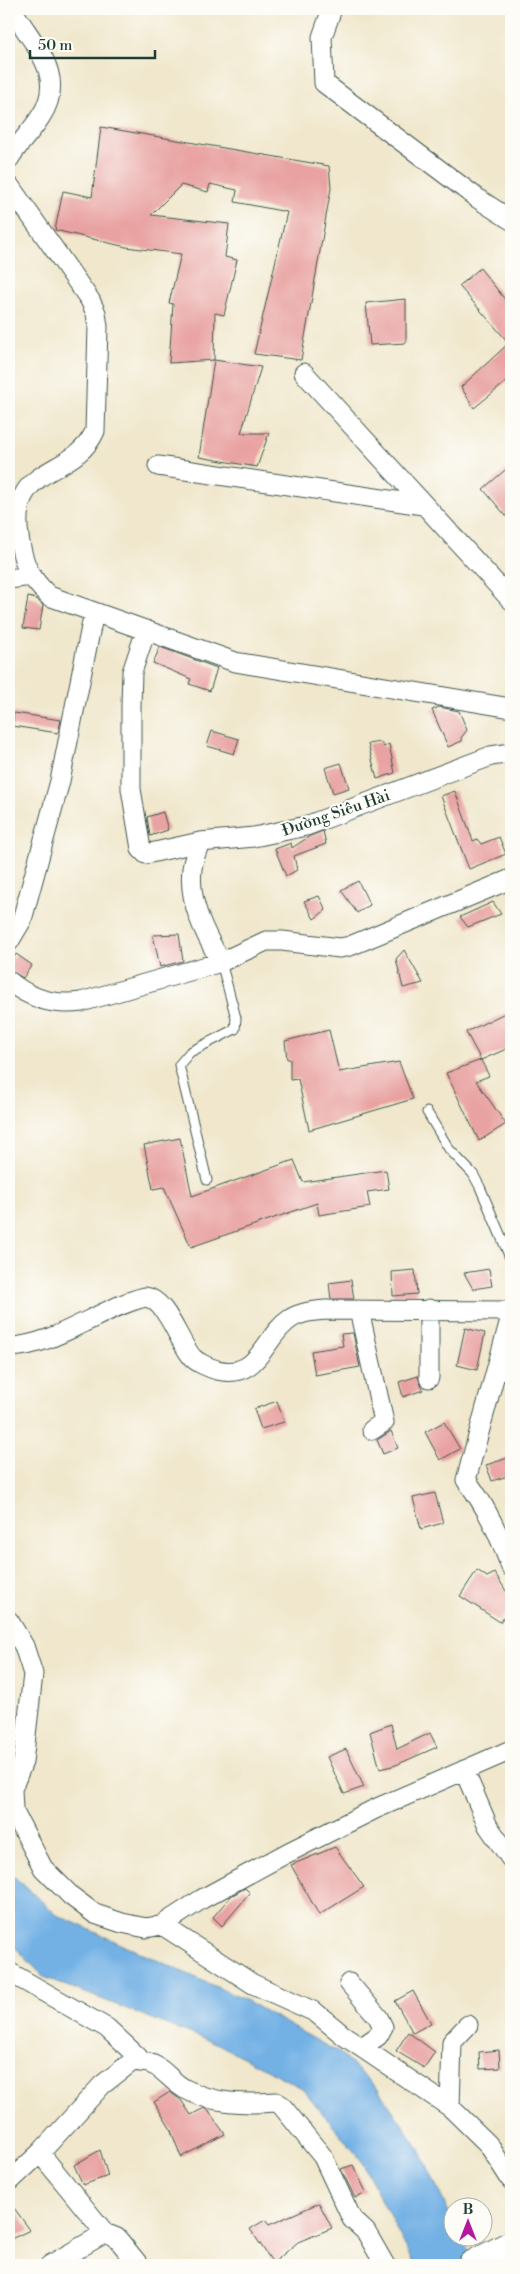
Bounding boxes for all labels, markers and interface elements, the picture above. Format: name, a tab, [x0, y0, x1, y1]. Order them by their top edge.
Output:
scale bar	[30, 28, 155, 60]
text: 50 m	[38, 36, 72, 55]
street label: Đường Siêu Hài	[279, 785, 393, 841]
north arrow	[442, 2196, 492, 2246]
text: B	[463, 2201, 473, 2219]

